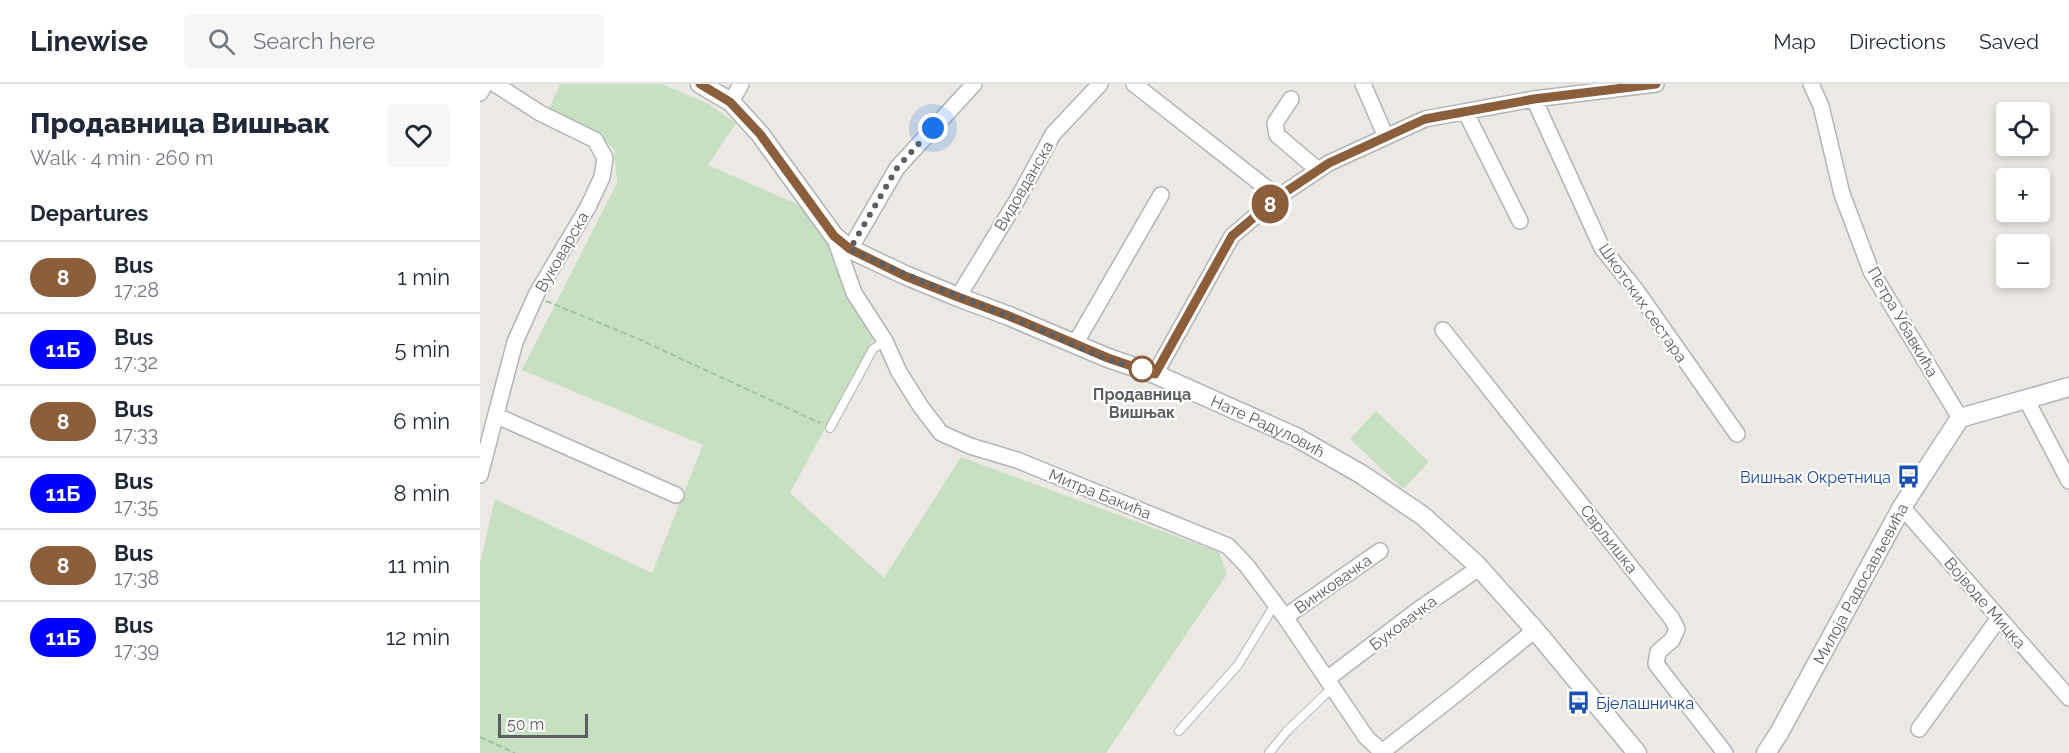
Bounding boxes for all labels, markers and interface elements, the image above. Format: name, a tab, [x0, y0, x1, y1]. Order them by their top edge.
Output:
search box	[184, 14, 604, 68]
text: Linewise	[30, 25, 148, 58]
icon: search	[205, 25, 238, 58]
text: Search here	[253, 28, 375, 54]
text: Map	[1773, 29, 1816, 54]
text: Directions	[1849, 29, 1946, 54]
text: Saved	[1979, 29, 2039, 54]
map controls	[1996, 102, 2050, 288]
button: locate	[1996, 102, 2050, 156]
button: heart	[387, 104, 450, 167]
text: Продавница Вишњак	[30, 107, 330, 140]
your location	[918, 113, 948, 143]
street label: Видовданска	[991, 138, 1057, 234]
text: Walk · 4 min · 260 m	[30, 146, 213, 170]
button: +	[1996, 168, 2050, 222]
line badge: 8	[1250, 184, 1290, 224]
text: 8	[1264, 192, 1276, 217]
text: Departures	[30, 200, 148, 226]
street label: Вуковарска	[531, 208, 593, 296]
button: −	[1996, 234, 2050, 288]
street label: Шкотских сестара	[1595, 240, 1691, 366]
text: Bus	[114, 252, 153, 278]
text: 1 min	[397, 264, 450, 290]
street label: Петра Убавкића	[1864, 264, 1942, 380]
text: 8	[57, 265, 69, 290]
text: 17:28	[114, 278, 159, 302]
text: Bus	[114, 324, 153, 350]
text: 5 min	[395, 336, 450, 362]
text: 11Б	[46, 337, 80, 362]
text: 17:32	[114, 350, 158, 374]
marker: Продавница Вишњак	[1129, 356, 1155, 382]
place label: Продавница Вишњак	[1093, 385, 1191, 422]
street label: Нате Радуловић	[1208, 391, 1329, 461]
text: Bus	[114, 396, 153, 422]
text: 6 min	[393, 408, 450, 434]
text: 8	[57, 409, 69, 434]
text: 17:33	[114, 422, 158, 446]
bus stop icon: Вишњак Окретница	[1896, 464, 1922, 490]
street label: Митра Бакића	[1046, 465, 1154, 523]
text: Bus	[114, 468, 153, 494]
place label: Вишњак Окретница	[1740, 468, 1891, 487]
text: 8 min	[394, 480, 450, 506]
text: 11Б	[46, 481, 80, 506]
text: 17:35	[114, 494, 159, 518]
street label: Милоја Радосављевића	[1809, 500, 1912, 667]
street label: Сврљишка	[1576, 501, 1642, 577]
text: Bus	[114, 540, 153, 566]
street label: Винковачка	[1291, 551, 1375, 617]
text: 11 min	[388, 552, 450, 578]
text: 8	[57, 553, 69, 578]
street label: Војводе Мицка	[1940, 554, 2030, 652]
text: 17:38	[114, 566, 159, 590]
street label: Буковачка	[1366, 592, 1440, 654]
text: Bus	[114, 612, 153, 638]
text: 12 min	[386, 624, 450, 650]
text: 11Б	[46, 625, 80, 650]
text: 17:39	[114, 638, 159, 662]
bus stop icon: Бјелашничка	[1565, 690, 1591, 716]
place label: Бјелашничка	[1596, 694, 1694, 713]
scale bar	[498, 711, 588, 738]
text: 50 m	[507, 715, 544, 734]

